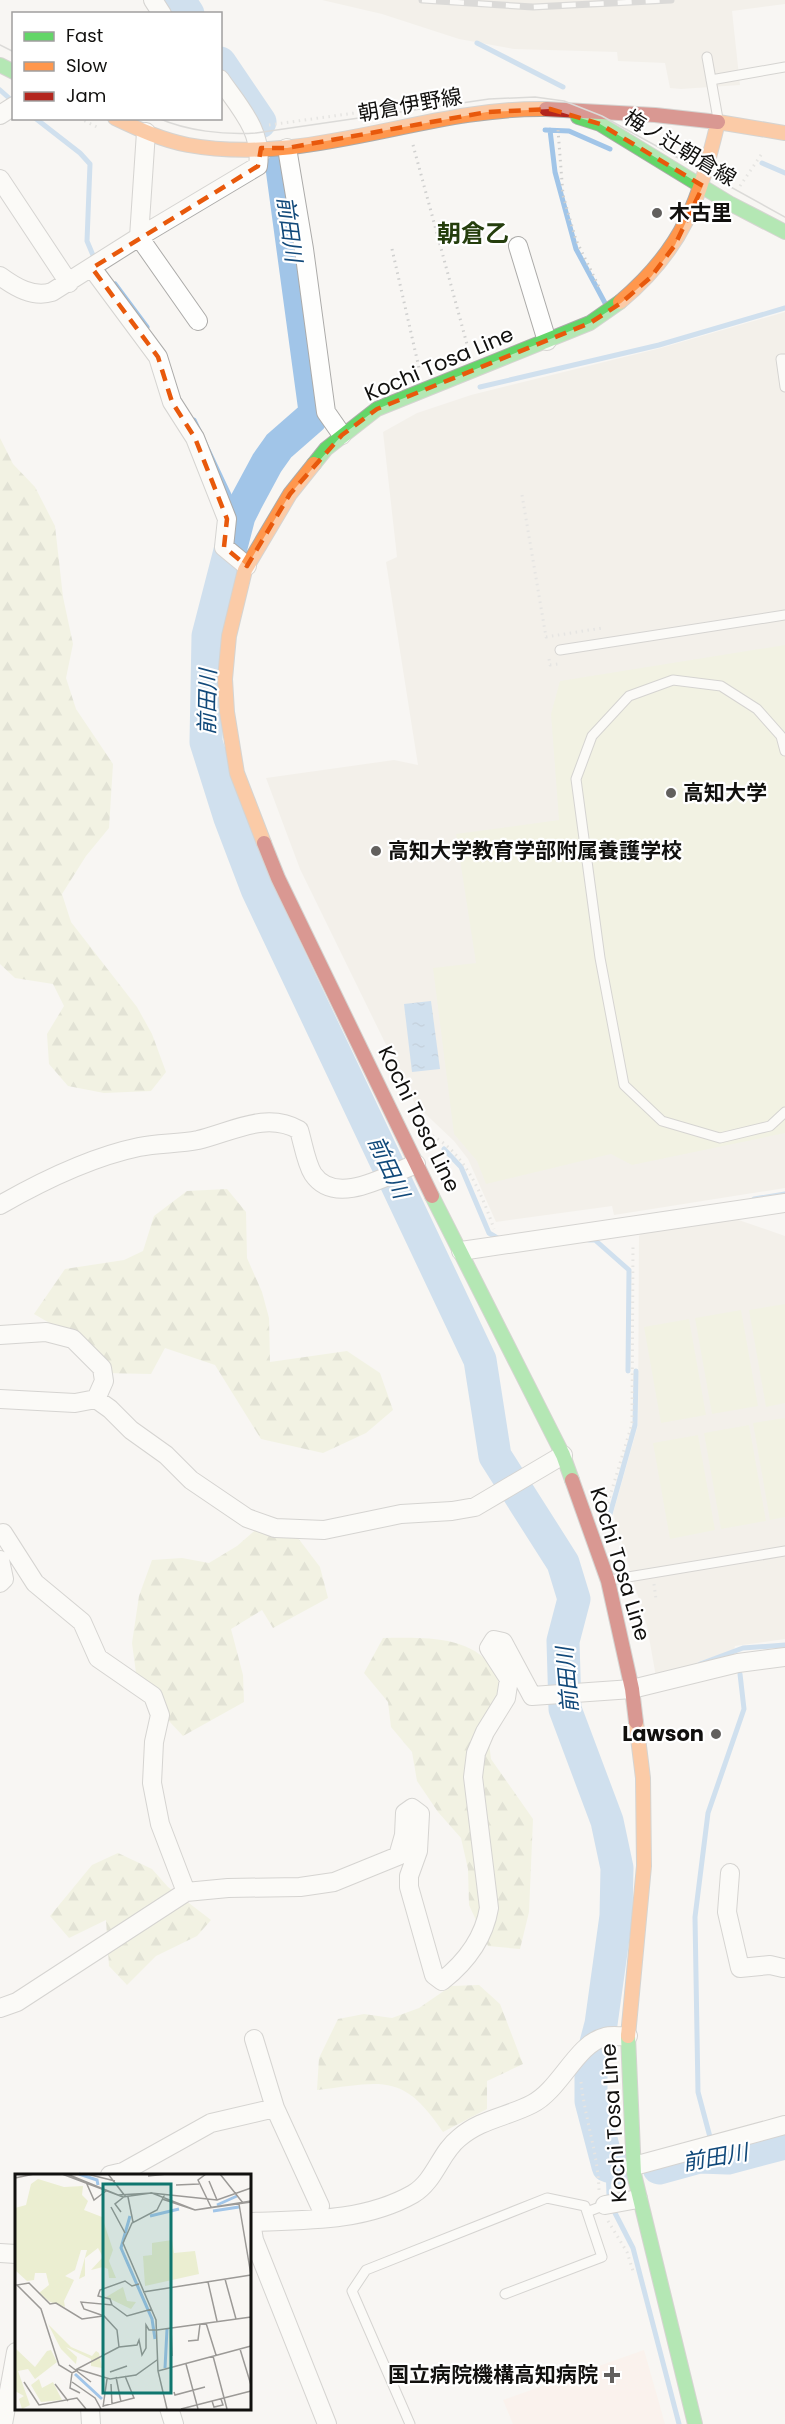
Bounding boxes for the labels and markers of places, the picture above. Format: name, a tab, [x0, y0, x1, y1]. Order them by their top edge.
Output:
place label: 木古里	[669, 198, 732, 227]
marker: 木古里	[650, 206, 664, 220]
place label: 高知大学	[683, 778, 767, 807]
marker: 高知大学	[664, 786, 678, 800]
place label: 高知大学教育学部附属養護学校	[388, 836, 682, 865]
marker: 高知大学教育学部附属養護学校	[369, 844, 383, 858]
place label: Lawson	[622, 1719, 704, 1748]
marker: Lawson	[709, 1727, 723, 1741]
place label: 国立病院機構高知病院	[388, 2360, 598, 2389]
marker: 国立病院機構高知病院	[603, 2366, 621, 2384]

